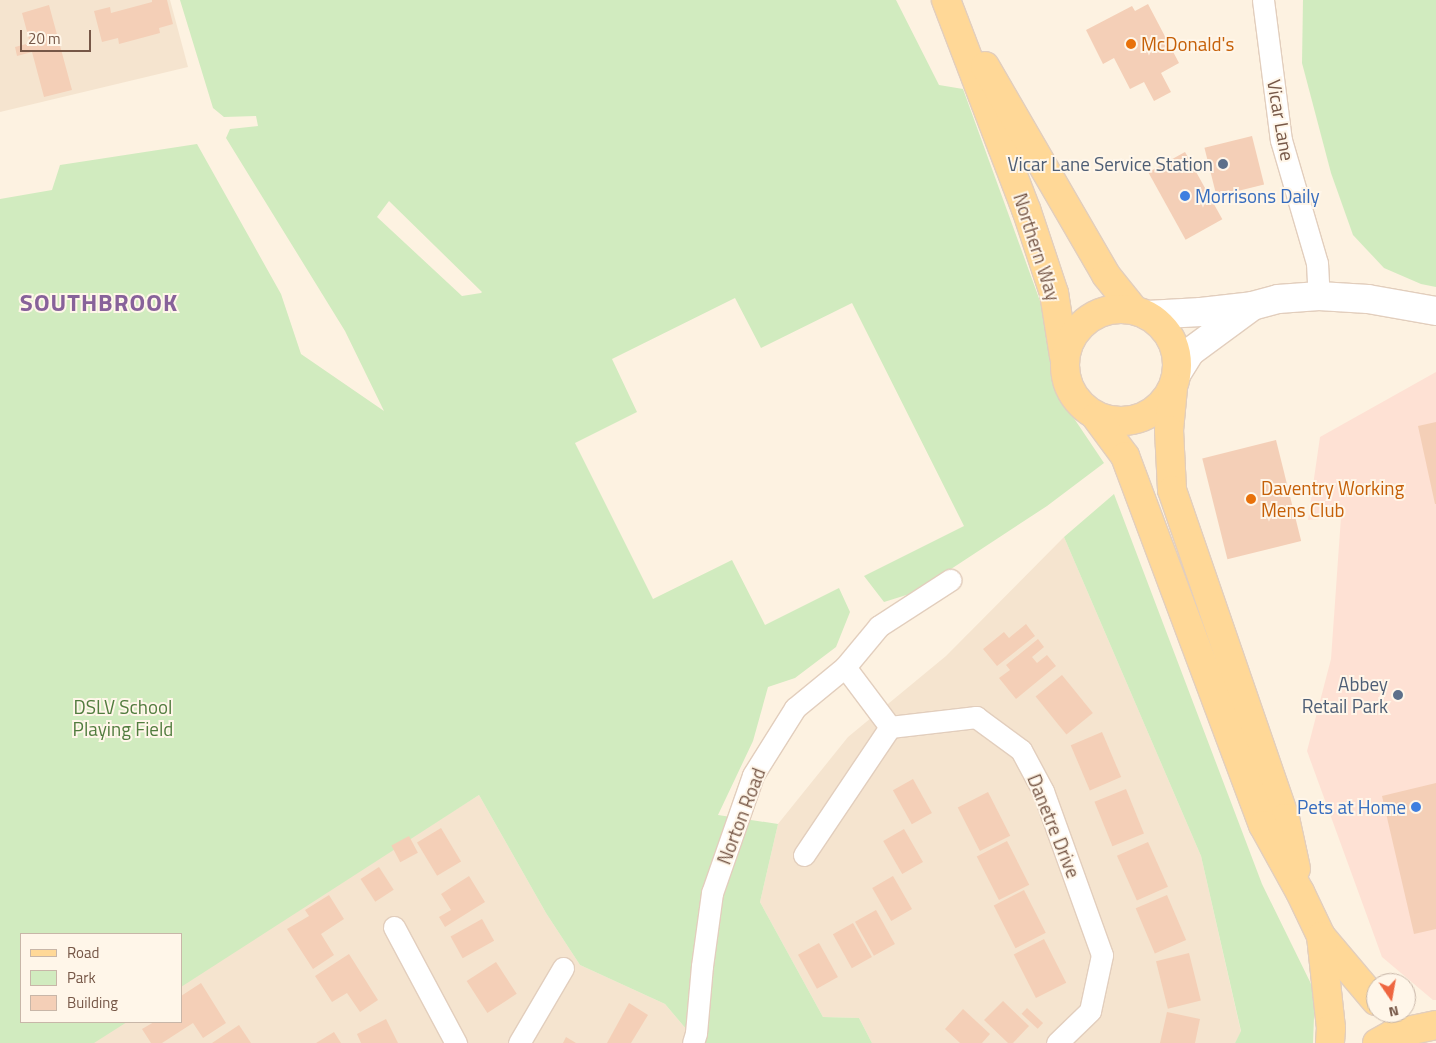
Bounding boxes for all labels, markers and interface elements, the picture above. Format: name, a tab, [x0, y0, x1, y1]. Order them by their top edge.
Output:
scale bar	[22, 20, 94, 52]
text: 20 m	[28, 27, 61, 50]
place label: McDonald's	[1141, 33, 1234, 55]
marker: McDonald's	[1125, 38, 1137, 50]
street label: Vicar Lane	[1263, 78, 1299, 162]
place label: Vicar Lane Service Station	[1008, 153, 1213, 175]
marker: Vicar Lane Service Station	[1217, 158, 1229, 170]
place label: Morrisons Daily	[1195, 185, 1320, 207]
street label: Northern Way	[1009, 190, 1065, 304]
marker: Morrisons Daily	[1179, 190, 1191, 202]
district label: SOUTHBROOK	[19, 289, 179, 317]
place label: Daventry Working Mens Club	[1261, 477, 1404, 521]
marker: Daventry Working Mens Club	[1245, 493, 1257, 505]
place label: Abbey Retail Park	[1302, 673, 1388, 717]
marker: Abbey Retail Park	[1392, 689, 1404, 701]
park label: DSLV School Playing Field	[73, 696, 173, 740]
street label: Norton Road	[712, 765, 770, 867]
street label: Danetre Drive	[1023, 771, 1085, 881]
place label: Pets at Home	[1297, 796, 1406, 818]
marker: Pets at Home	[1410, 801, 1422, 813]
legend	[20, 933, 182, 1023]
text: Road	[67, 941, 99, 964]
text: Park	[67, 966, 96, 989]
north arrow	[1366, 973, 1416, 1023]
text: Building	[67, 991, 118, 1014]
text: N	[1387, 1001, 1401, 1023]

